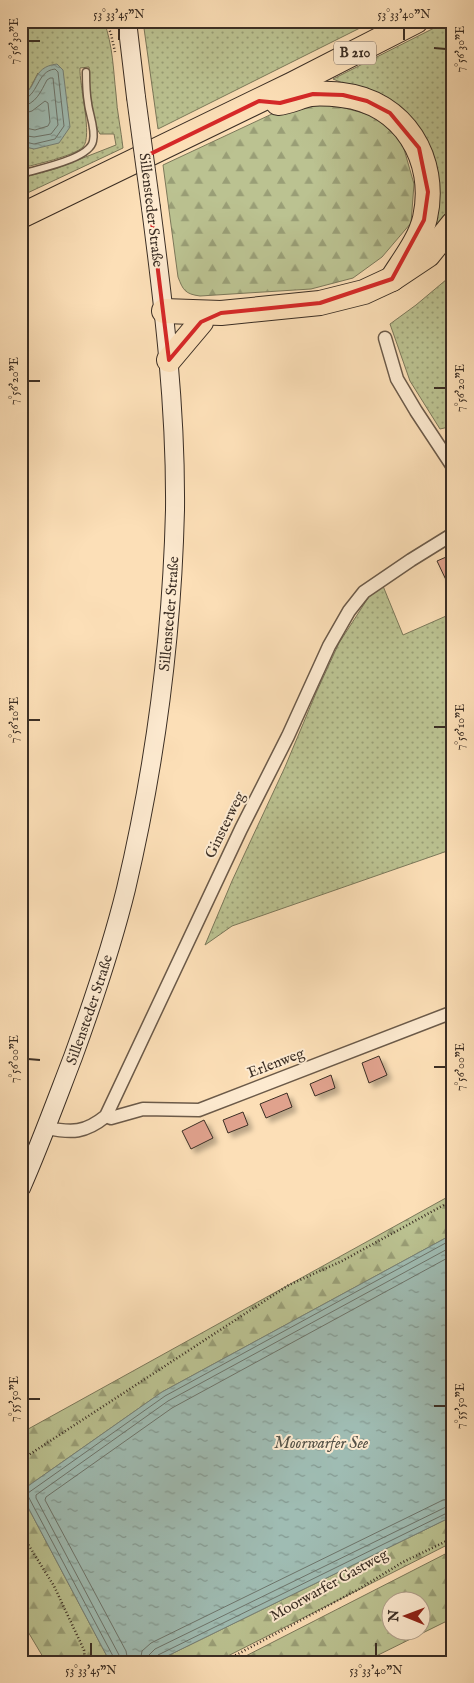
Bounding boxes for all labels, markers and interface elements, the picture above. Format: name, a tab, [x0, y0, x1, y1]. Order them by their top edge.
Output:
text: 53°33'45"N	[93, 7, 145, 22]
text: 53°33'40"N	[377, 7, 431, 22]
text: 7°56'30"E	[7, 18, 22, 64]
text: 7°56'30"E	[453, 26, 468, 72]
road number: B 210	[334, 42, 376, 64]
street label: Sillensteder Straße	[135, 152, 167, 268]
text: 7°56'20"E	[7, 357, 22, 405]
text: 7°56'20"E	[453, 364, 468, 412]
street label: Sillensteder Straße	[154, 556, 183, 672]
text: 7°56'10"E	[7, 697, 22, 743]
text: 7°56'10"E	[453, 704, 468, 750]
street label: Ginsterweg	[201, 788, 250, 861]
street label: Sillensteder Straße	[61, 952, 117, 1068]
text: 7°56'00"E	[7, 1035, 22, 1083]
street label: Erlenweg	[245, 1043, 308, 1083]
text: 7°56'00"E	[453, 1043, 468, 1091]
text: 7°55'50"E	[7, 1376, 22, 1422]
text: 7°55'50"E	[453, 1383, 468, 1429]
water label: Moorwarfer See	[274, 1434, 369, 1454]
street label: Moorwarfer Gastweg	[267, 1544, 392, 1625]
north arrow	[382, 1590, 432, 1640]
text: N	[385, 1610, 403, 1623]
text: 53°33'45"N	[65, 1663, 117, 1678]
text: 53°33'40"N	[349, 1663, 403, 1678]

